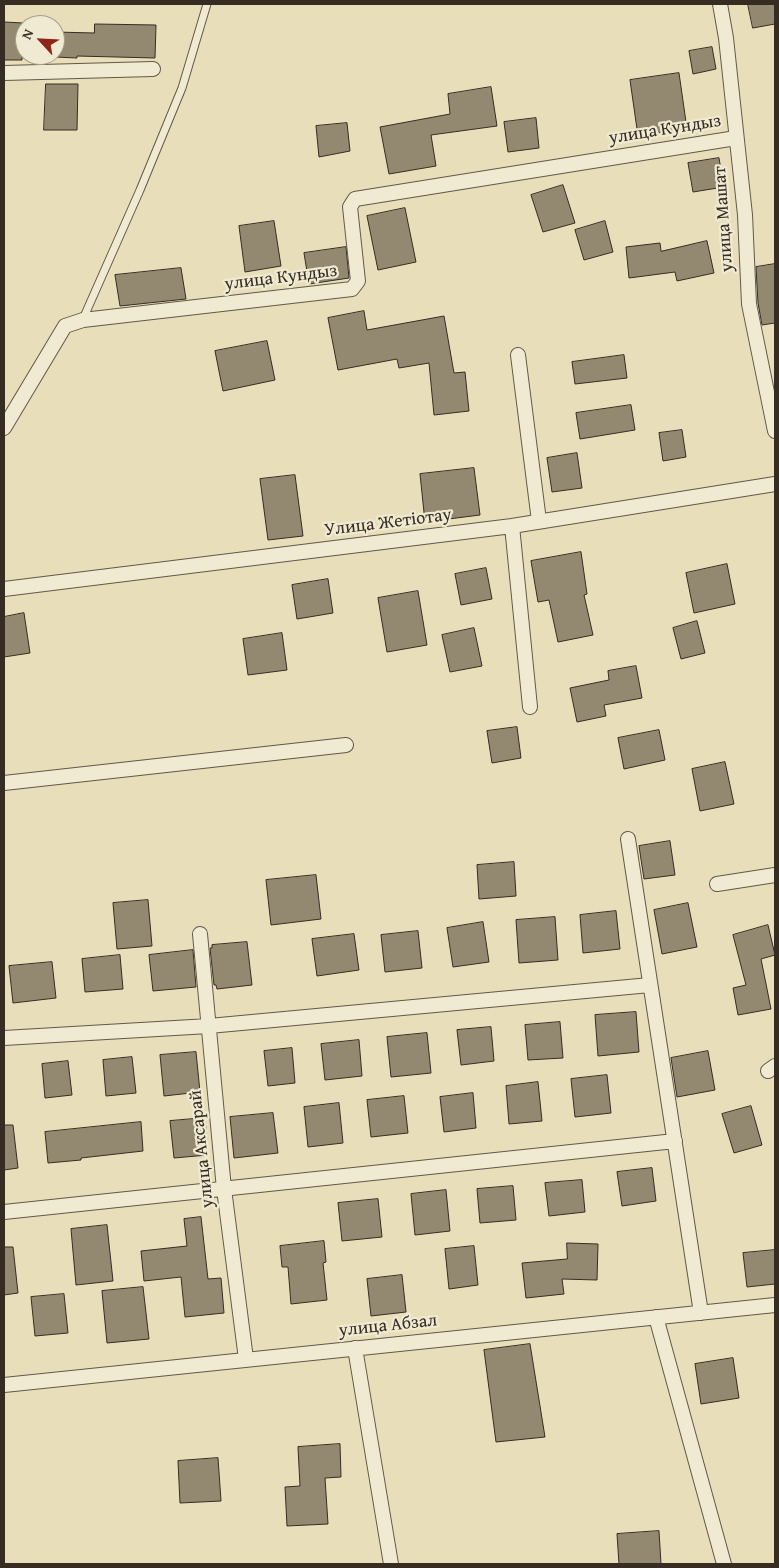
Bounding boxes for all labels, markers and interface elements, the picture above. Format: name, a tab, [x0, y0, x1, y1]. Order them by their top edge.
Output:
north arrow	[15, 15, 65, 65]
text: N	[16, 26, 38, 43]
street label: улица Кундыз	[607, 110, 723, 150]
street label: улица Машат	[710, 165, 738, 273]
street label: улица Кундыз	[223, 260, 339, 296]
street label: Улица Жетіотау	[323, 504, 453, 542]
street label: улица Аксарай	[185, 1089, 219, 1209]
street label: улица Абзал	[338, 1310, 438, 1342]

